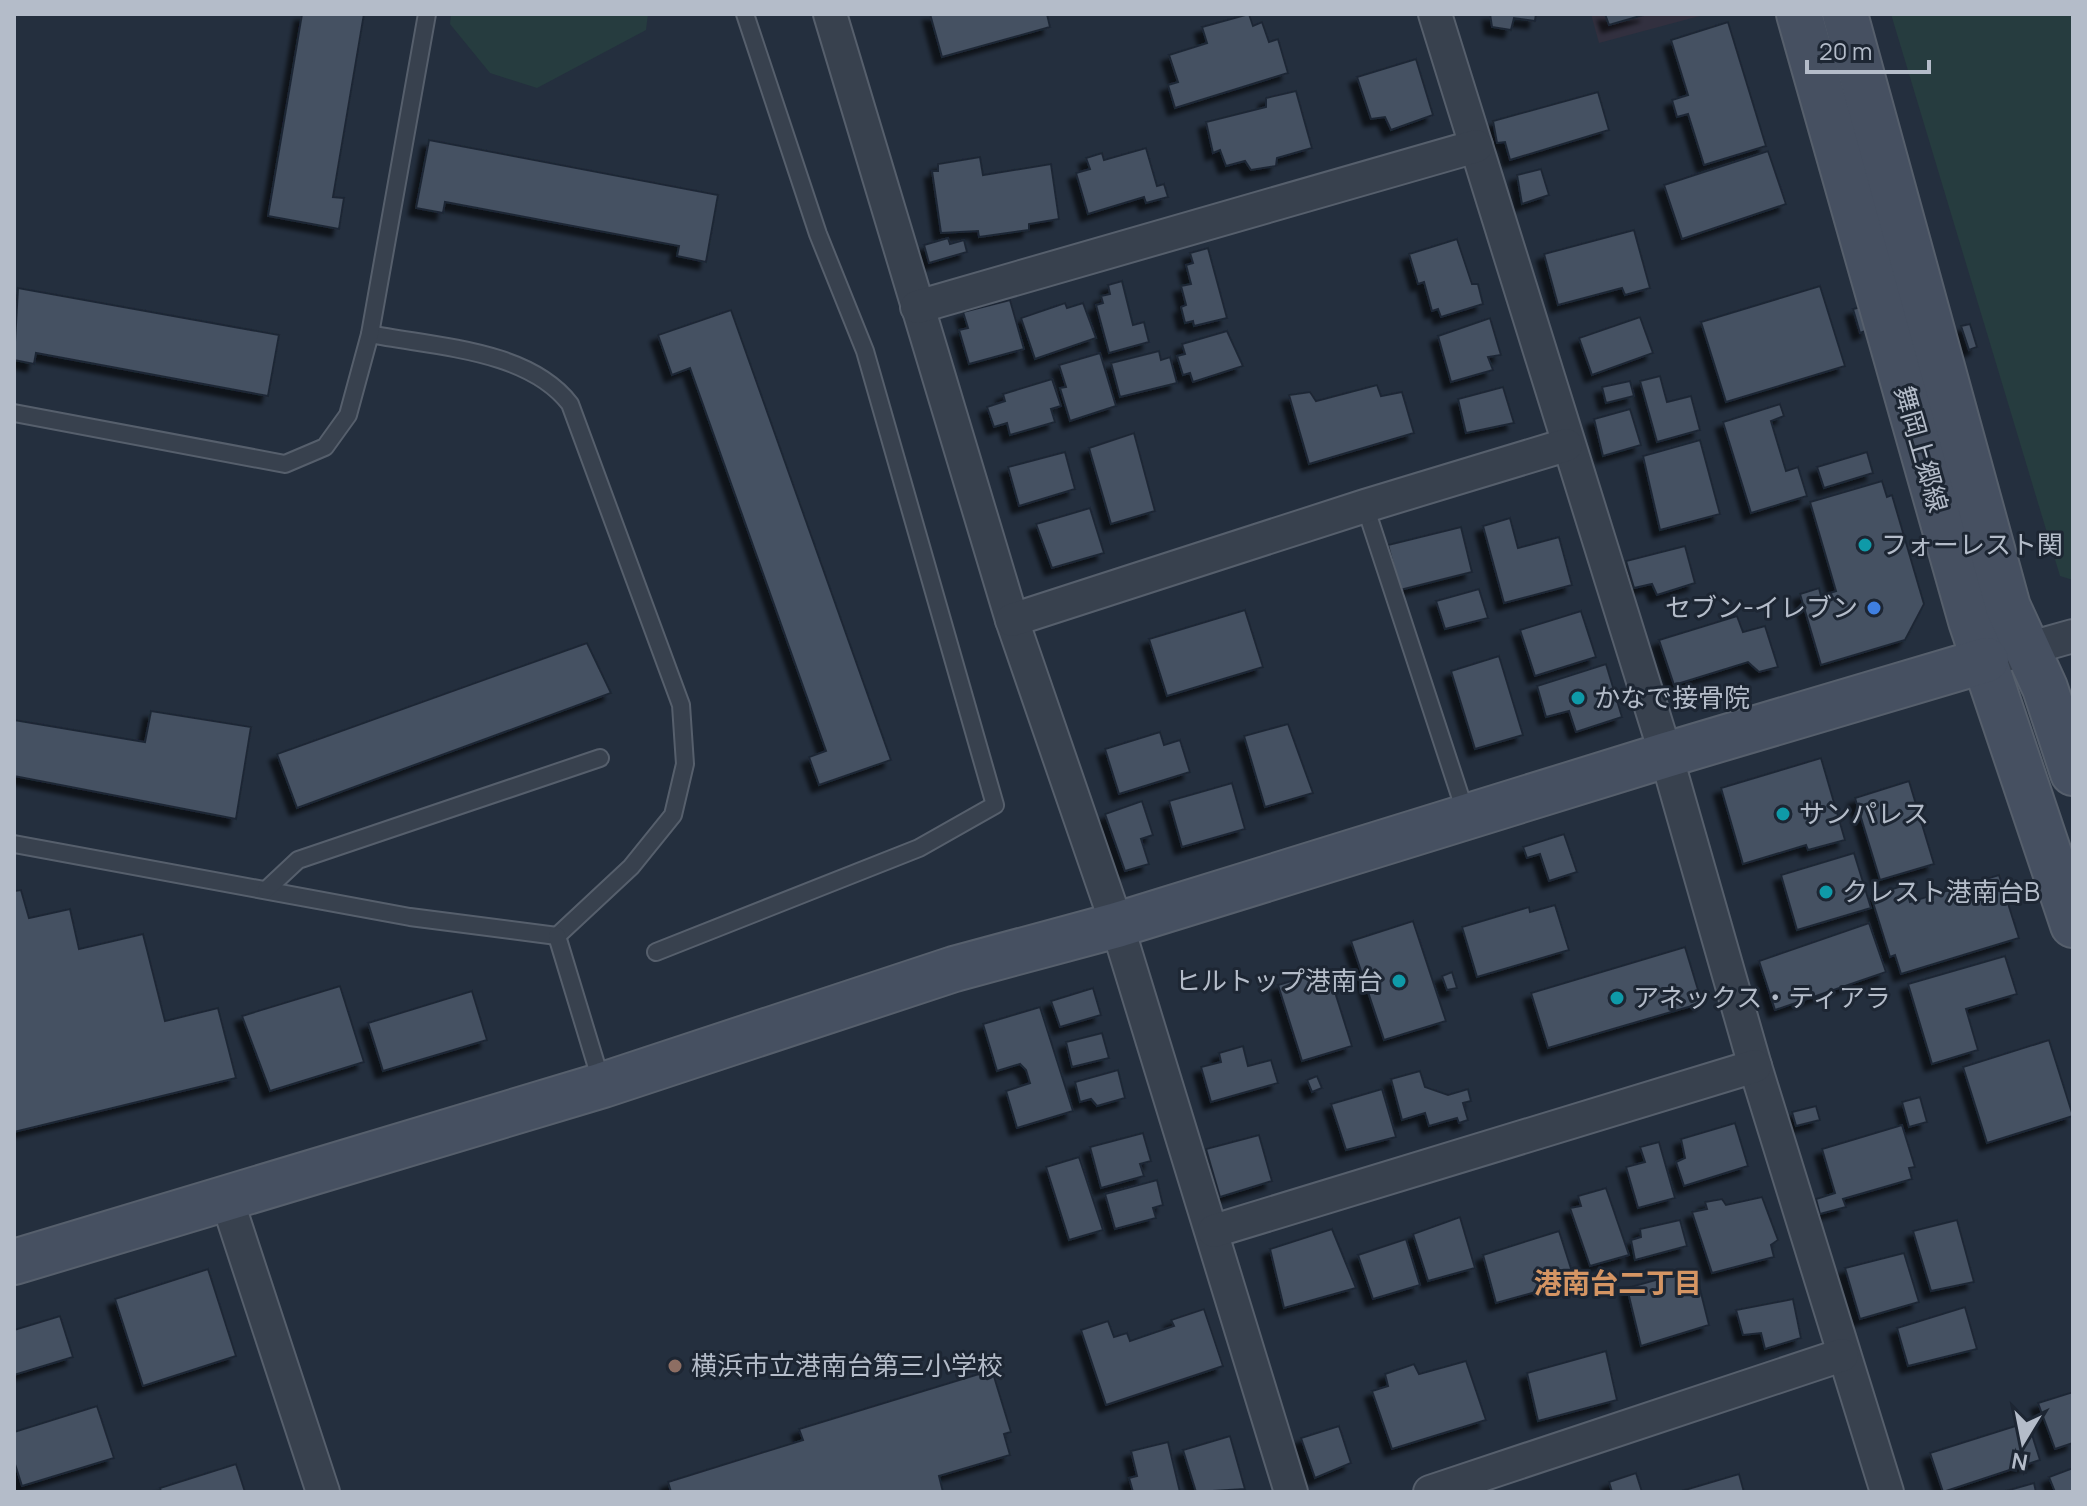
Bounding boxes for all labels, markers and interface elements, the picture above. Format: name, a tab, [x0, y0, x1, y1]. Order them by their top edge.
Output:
scale bar	[1807, 24, 1929, 74]
text: 20 m	[1819, 34, 1872, 67]
street label: 舞岡上郷線	[1887, 381, 1957, 516]
place label: フォーレスト関	[1881, 526, 2063, 562]
marker: フォーレスト関	[1856, 536, 1874, 554]
place label: セブン-イレブン	[1665, 589, 1858, 625]
marker: セブン-イレブン	[1865, 599, 1883, 617]
place label: かなで接骨院	[1594, 679, 1750, 715]
marker: かなで接骨院	[1569, 689, 1587, 707]
place label: サンパレス	[1799, 795, 1929, 831]
marker: サンパレス	[1774, 805, 1792, 823]
place label: クレスト港南台B	[1842, 873, 2040, 909]
marker: クレスト港南台B	[1817, 883, 1835, 901]
place label: ヒルトップ港南台	[1175, 962, 1383, 998]
marker: ヒルトップ港南台	[1390, 972, 1408, 990]
place label: アネックス・ティアラ	[1633, 979, 1891, 1015]
marker: アネックス・ティアラ	[1608, 989, 1626, 1007]
district label: 港南台二丁目	[1534, 1263, 1702, 1301]
place label: 横浜市立港南台第三小学校	[691, 1347, 1003, 1383]
marker: 横浜市立港南台第三小学校	[666, 1357, 684, 1375]
north arrow	[1983, 1402, 2063, 1482]
text: N	[2009, 1446, 2030, 1478]

